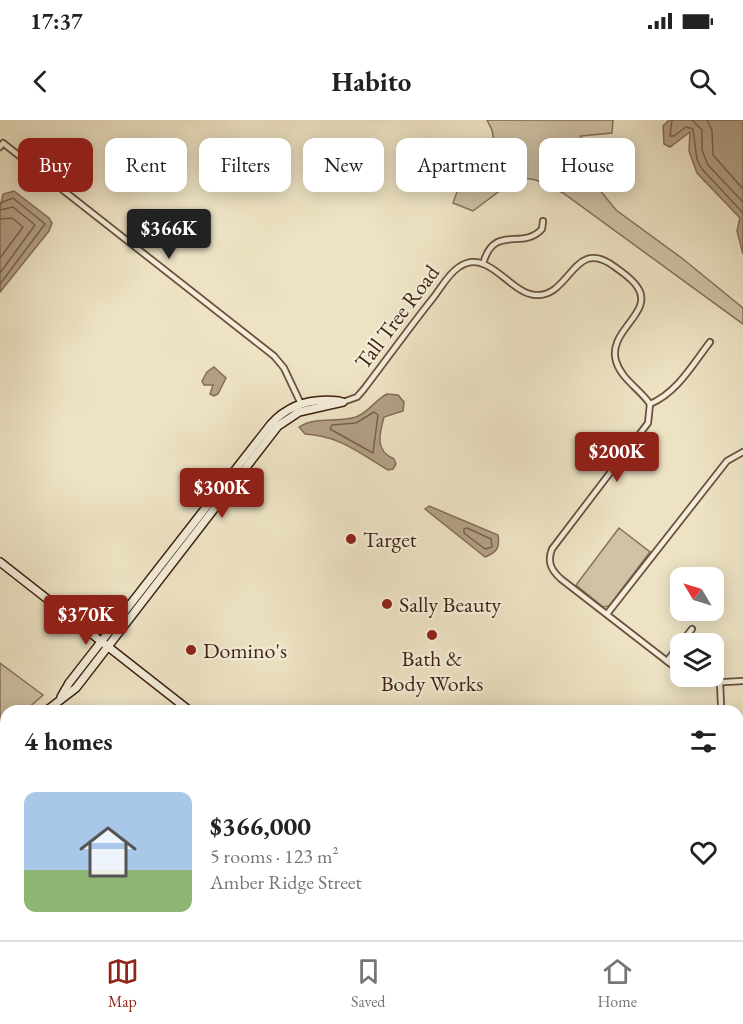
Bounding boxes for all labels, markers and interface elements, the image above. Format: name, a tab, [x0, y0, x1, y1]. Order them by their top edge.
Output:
text: 17:37	[30, 7, 83, 36]
text: Habito	[332, 64, 411, 99]
icon: back	[24, 65, 57, 98]
icon: search	[686, 65, 719, 98]
chip: Buy	[18, 138, 93, 192]
chip: Rent	[105, 138, 187, 192]
chip: Filters	[199, 138, 291, 192]
chip: New	[303, 138, 384, 192]
chip: Apartment	[396, 138, 527, 192]
chip: House	[539, 138, 635, 192]
pin: $366K	[127, 209, 211, 260]
text: $366K	[141, 215, 197, 241]
street label: Tall Tree Road	[348, 258, 446, 375]
pin: $200K	[575, 432, 659, 483]
text: $200K	[589, 438, 645, 464]
pin: $300K	[180, 468, 264, 519]
text: $300K	[194, 474, 250, 500]
place label: Target	[363, 525, 417, 554]
marker: Target	[344, 532, 358, 546]
north arrow	[670, 567, 724, 621]
map controls	[670, 567, 724, 687]
place label: Sally Beauty	[399, 590, 501, 619]
pin: $370K	[44, 595, 128, 646]
marker: Sally Beauty	[380, 597, 394, 611]
text: $370K	[58, 601, 114, 627]
marker: Bath & Body Works	[425, 628, 439, 642]
button: layers	[670, 633, 724, 687]
place label: Domino's	[203, 636, 287, 665]
marker: Domino's	[184, 643, 198, 657]
place label: Bath & Body Works	[381, 644, 483, 698]
text: 4 homes	[24, 724, 113, 758]
icon: filters	[687, 725, 720, 758]
text: $366,000	[210, 809, 311, 843]
icon: home	[72, 816, 144, 888]
icon: heart	[687, 836, 720, 869]
text: 5 rooms · 123 m²	[210, 843, 338, 869]
text: Amber Ridge Street	[210, 869, 362, 895]
tab: Map	[106, 955, 139, 1012]
tab: Saved	[351, 955, 385, 1012]
tab: Home	[597, 955, 637, 1012]

